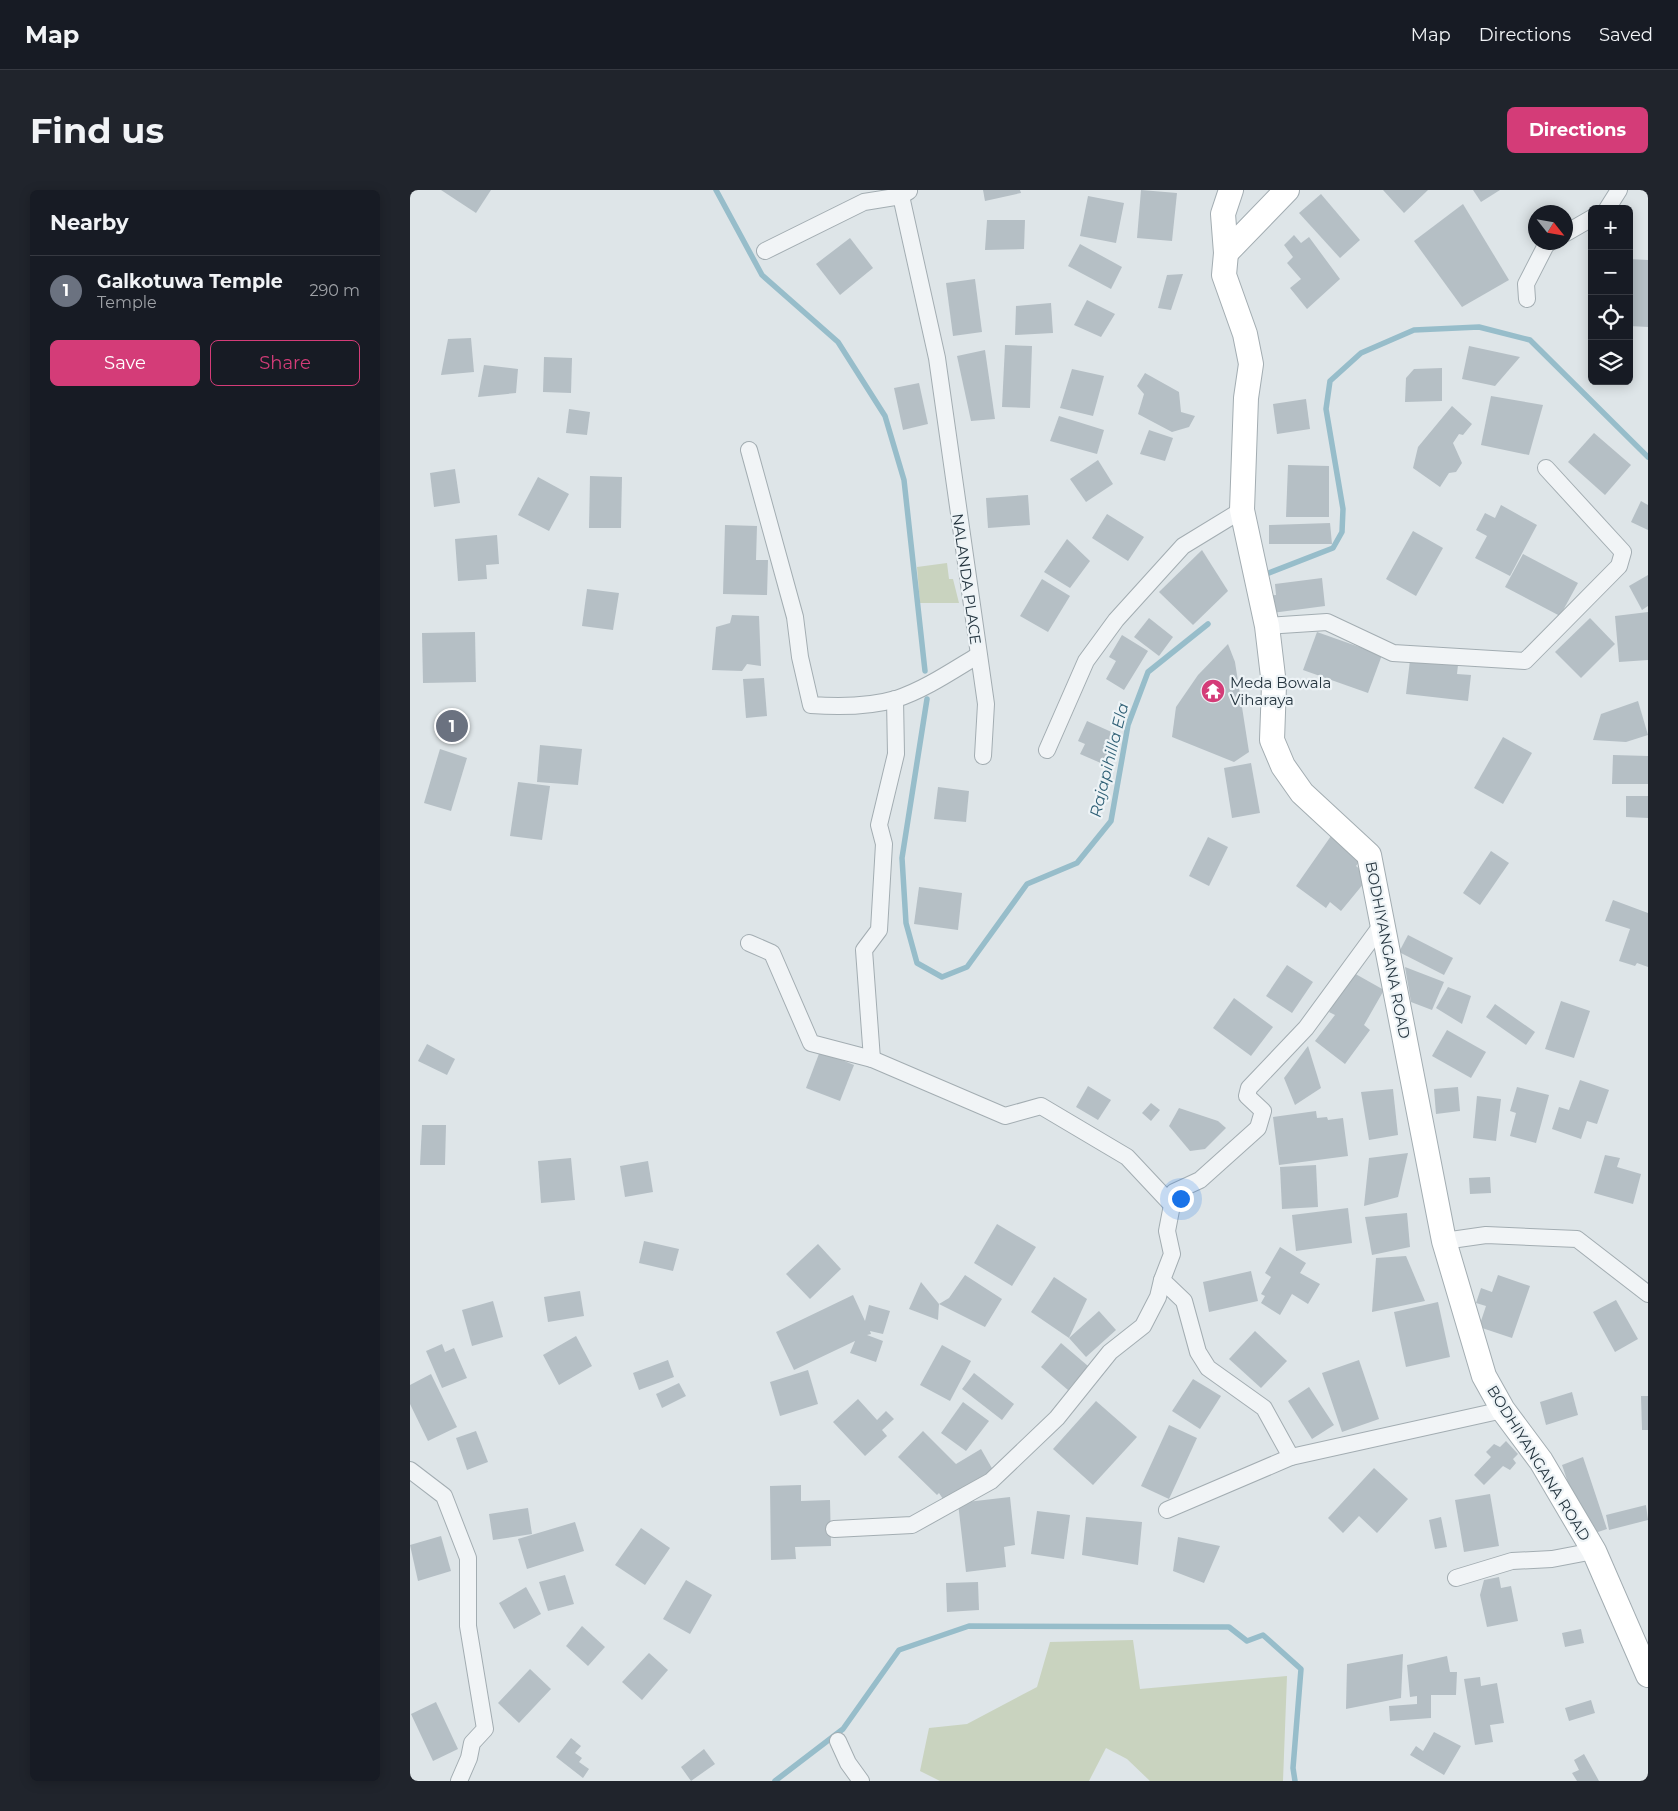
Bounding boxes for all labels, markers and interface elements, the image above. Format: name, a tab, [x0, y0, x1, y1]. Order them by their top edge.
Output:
text: Map	[25, 20, 79, 49]
text: Map	[1411, 24, 1451, 46]
text: Directions	[1479, 24, 1571, 46]
text: Saved	[1599, 24, 1653, 46]
button: Directions	[1507, 107, 1648, 153]
text: Find us	[30, 109, 164, 152]
north arrow	[1528, 205, 1573, 250]
map controls	[1588, 205, 1633, 385]
button: +	[1588, 205, 1633, 250]
text: Nearby	[50, 210, 129, 235]
button: −	[1588, 250, 1633, 295]
text: Galkotuwa Temple	[97, 270, 283, 293]
text: 1	[63, 281, 69, 300]
text: 290 m	[309, 281, 360, 300]
text: Temple	[97, 293, 157, 312]
button: locate	[1588, 295, 1633, 340]
button: Save	[50, 340, 200, 386]
button: Share	[210, 340, 360, 386]
button: layers	[1588, 340, 1633, 385]
street label: NALANDA PLACE	[948, 512, 986, 646]
place label: Meda Bowala Viharaya	[1230, 673, 1331, 709]
temple icon: Meda Bowala Viharaya	[1200, 678, 1226, 704]
water label: Rajapihilla Ela	[1086, 701, 1132, 819]
pin: 1	[436, 707, 468, 745]
street label: BODHIYANGANA ROAD	[1361, 860, 1415, 1040]
your location	[1168, 1186, 1194, 1212]
street label: BODHIYANGANA ROAD	[1483, 1382, 1595, 1544]

